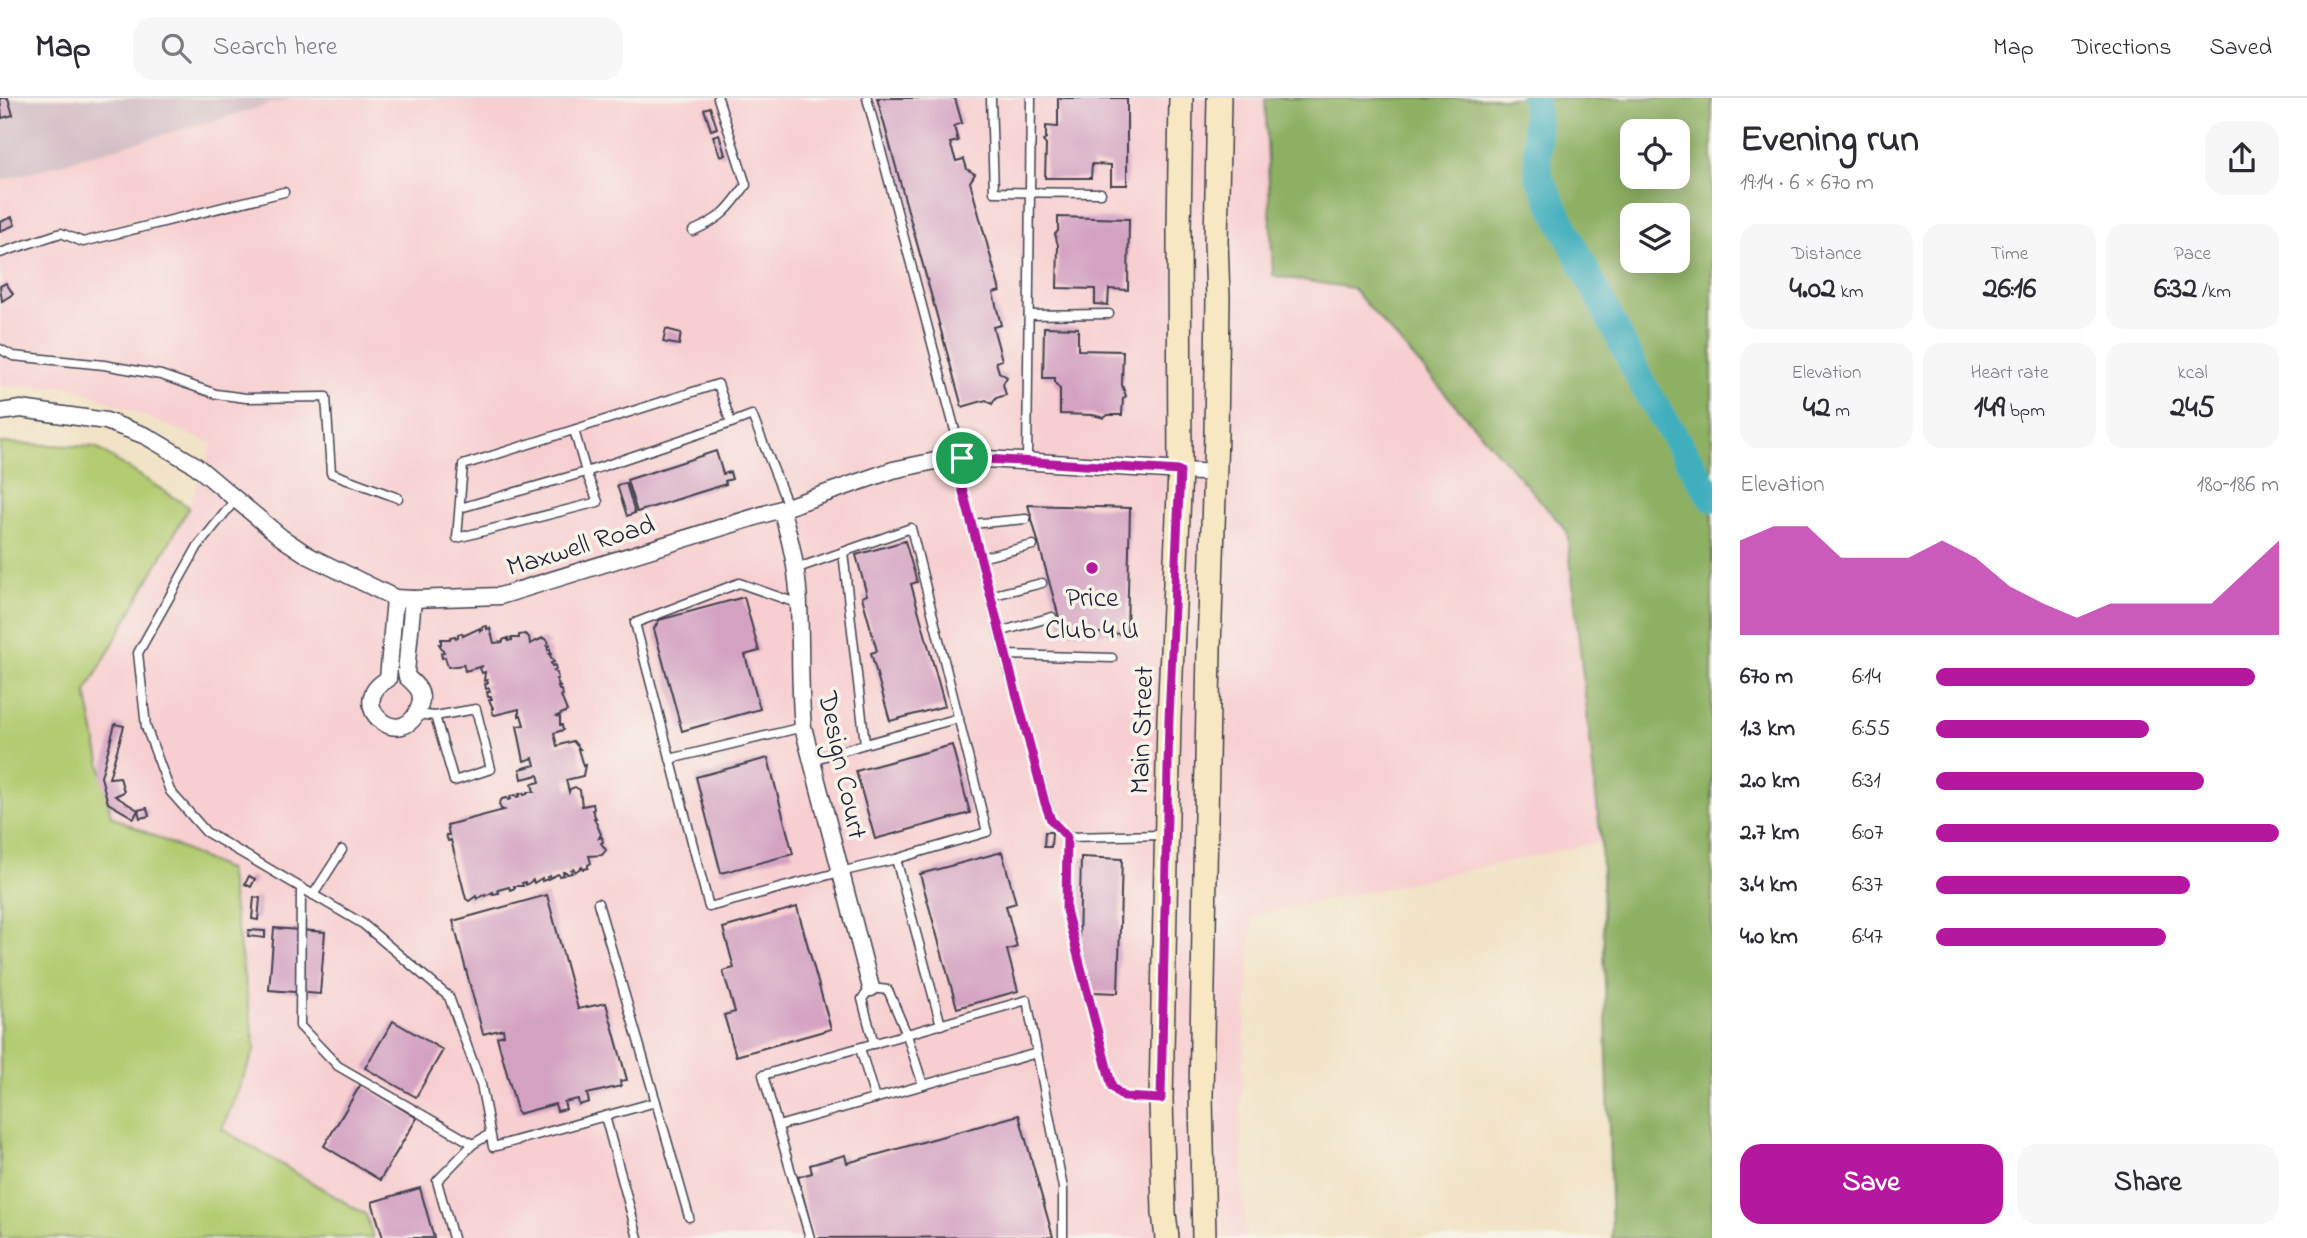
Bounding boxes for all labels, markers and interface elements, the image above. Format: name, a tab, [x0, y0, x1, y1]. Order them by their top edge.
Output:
search box	[133, 17, 623, 80]
text: Map	[35, 24, 91, 72]
icon: search	[157, 29, 195, 67]
text: Search here	[213, 29, 337, 67]
text: Map	[1993, 31, 2034, 66]
text: Directions	[2072, 31, 2171, 66]
text: Saved	[2209, 31, 2272, 66]
text: Evening run	[1740, 113, 1919, 169]
map controls	[1620, 119, 1690, 273]
button: locate	[1620, 119, 1690, 189]
button: share	[2205, 121, 2279, 195]
text: 19:14 · 6 × 670 m	[1740, 167, 1874, 200]
button: layers	[1620, 203, 1690, 273]
text: Distance	[1792, 241, 1862, 268]
text: Time	[1991, 241, 2028, 268]
text: Pace	[2174, 241, 2211, 268]
text: 4.02	[1789, 268, 1836, 312]
text: 26:16	[1983, 268, 2036, 312]
text: 6:32	[2154, 268, 2197, 312]
text: km	[1836, 279, 1864, 306]
text: /km	[2197, 279, 2231, 306]
text: Elevation	[1792, 360, 1861, 387]
text: Heart rate	[1971, 360, 2048, 387]
text: kcal	[2177, 360, 2208, 387]
text: 42	[1803, 387, 1830, 431]
text: 149	[1974, 387, 2005, 431]
text: 245	[2170, 387, 2215, 431]
text: m	[1830, 398, 1850, 425]
text: bpm	[2005, 398, 2045, 425]
pin	[932, 428, 992, 488]
icon: arrive	[943, 439, 981, 477]
text: Elevation	[1740, 469, 1825, 502]
text: 180–186 m	[2197, 469, 2279, 502]
street label: Maxwell Road	[502, 505, 660, 589]
marker: Price Club 4 U	[1084, 560, 1100, 576]
place label: Price Club 4 U	[1045, 579, 1139, 652]
text: 670 m	[1740, 661, 1793, 694]
text: 6:14	[1852, 661, 1881, 694]
street label: Main Street	[1121, 665, 1166, 795]
street label: Design Court	[805, 687, 876, 843]
text: 1.3 km	[1740, 713, 1795, 746]
text: 6:55	[1852, 713, 1890, 746]
text: 2.0 km	[1740, 765, 1800, 798]
text: 6:31	[1852, 765, 1881, 798]
text: 2.7 km	[1740, 817, 1799, 850]
text: 6:07	[1852, 817, 1884, 850]
text: 3.4 km	[1740, 869, 1797, 902]
text: 6:37	[1852, 869, 1883, 902]
text: 4.0 km	[1740, 921, 1798, 954]
text: 6:47	[1852, 921, 1883, 954]
button: Save	[1740, 1144, 2003, 1224]
button: Share	[2017, 1144, 2279, 1224]

